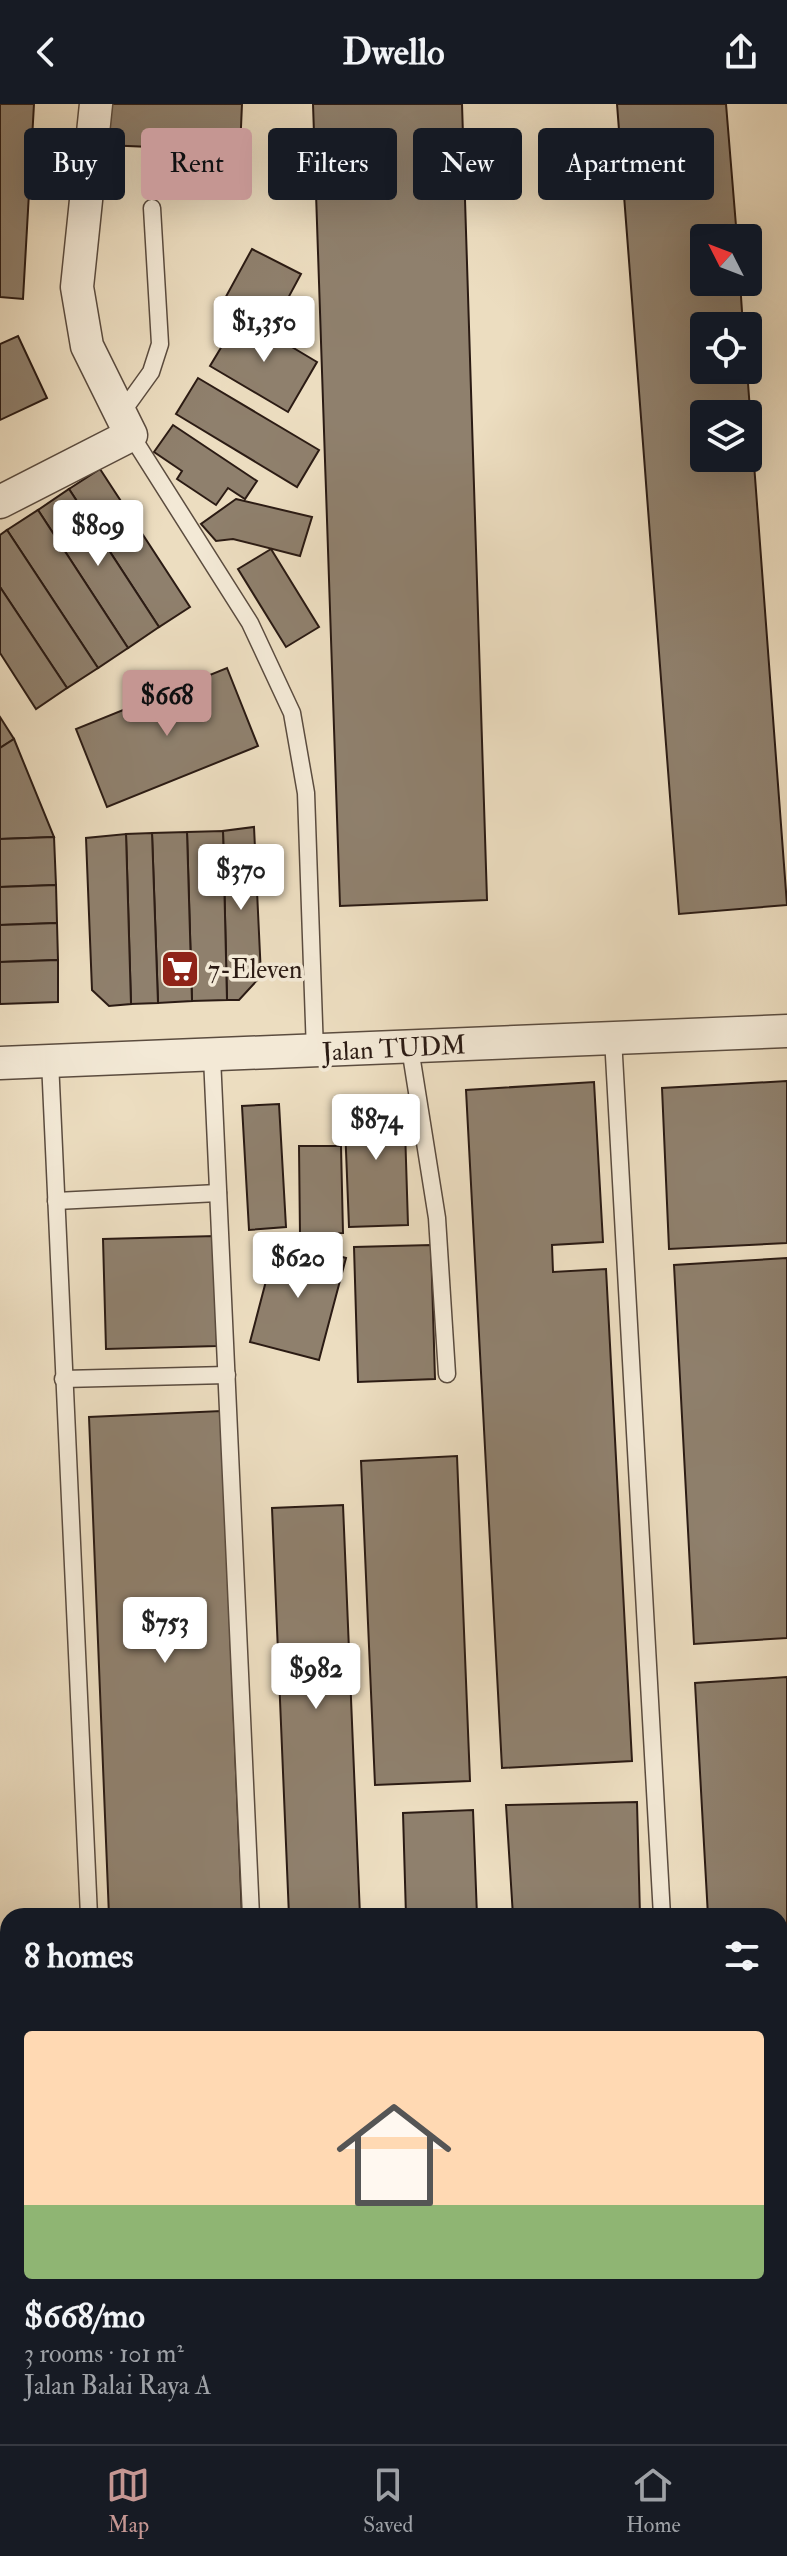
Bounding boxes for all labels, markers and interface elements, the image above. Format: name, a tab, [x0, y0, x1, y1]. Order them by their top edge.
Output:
icon: back	[24, 30, 68, 74]
text: Dwello	[343, 30, 444, 75]
icon: share	[719, 30, 763, 74]
chip: Buy	[24, 128, 125, 200]
chip: Rent	[141, 128, 252, 200]
chip: Filters	[268, 128, 397, 200]
chip: New	[413, 128, 522, 200]
chip: Apartment	[538, 128, 714, 200]
north arrow	[690, 224, 762, 296]
map controls	[690, 224, 762, 472]
pin: $1,350	[199, 296, 329, 364]
text: $1,350	[232, 306, 296, 338]
button: locate	[690, 312, 762, 384]
button: layers	[690, 400, 762, 472]
pin: $809	[51, 500, 145, 568]
text: $809	[71, 510, 125, 542]
pin: $668	[120, 670, 214, 738]
text: $668	[140, 680, 194, 712]
pin: $370	[194, 844, 288, 912]
text: $370	[216, 854, 266, 886]
supermarket icon: 7-Eleven	[159, 948, 201, 990]
place label: 7-Eleven	[208, 954, 302, 986]
street label: Jalan TUDM	[320, 1029, 467, 1069]
pin: $874	[329, 1094, 423, 1162]
text: $874	[350, 1104, 402, 1136]
pin: $620	[251, 1232, 345, 1300]
text: $620	[271, 1242, 325, 1274]
pin: $753	[118, 1597, 212, 1665]
text: $753	[141, 1607, 189, 1639]
pin: $982	[269, 1643, 363, 1711]
text: $982	[289, 1653, 343, 1685]
icon: filters	[720, 1934, 764, 1978]
text: 8 homes	[24, 1935, 133, 1978]
icon: home	[322, 2083, 466, 2227]
text: $668/mo	[24, 2295, 145, 2338]
text: 3 rooms · 101 m²	[24, 2338, 184, 2370]
text: Jalan Balai Raya A	[24, 2370, 211, 2402]
tab: Map	[106, 2463, 150, 2539]
tab: Saved	[363, 2463, 413, 2539]
tab: Home	[626, 2463, 681, 2539]

